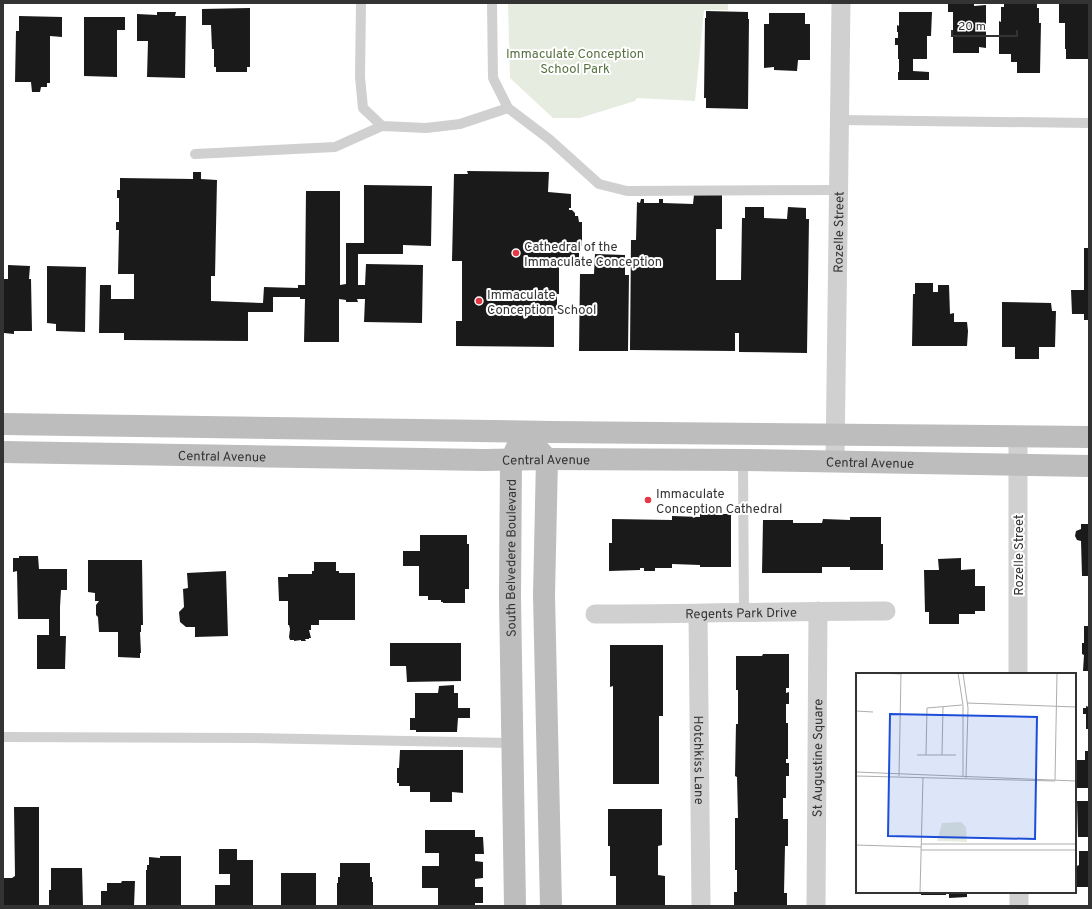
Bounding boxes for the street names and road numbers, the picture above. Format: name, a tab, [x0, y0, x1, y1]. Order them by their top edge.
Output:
street label: Rozelle Street	[831, 191, 849, 273]
street label: Central Avenue	[178, 449, 266, 466]
street label: Central Avenue	[502, 453, 590, 470]
street label: Central Avenue	[826, 455, 914, 473]
street label: South Belvedere Boulevard	[504, 479, 521, 637]
street label: Rozelle Street	[1012, 514, 1028, 596]
street label: Regents Park Drive	[685, 606, 797, 623]
street label: St Augustine Square	[811, 699, 827, 817]
street label: Hotchkiss Lane	[689, 715, 706, 805]

